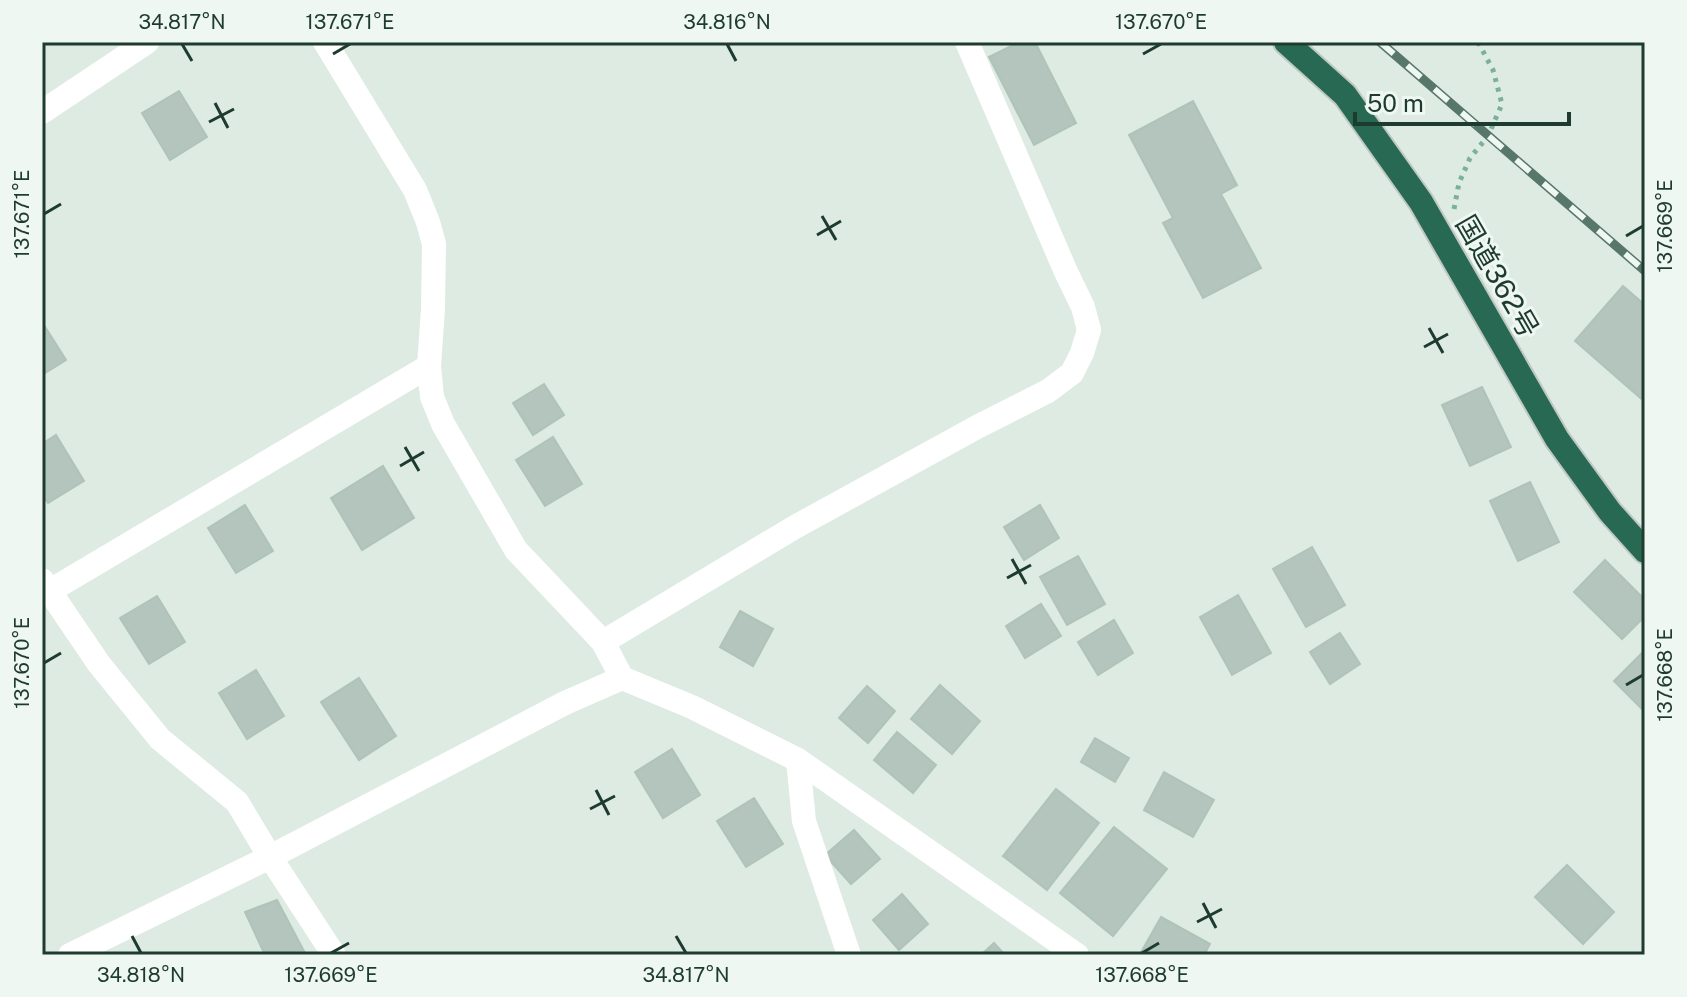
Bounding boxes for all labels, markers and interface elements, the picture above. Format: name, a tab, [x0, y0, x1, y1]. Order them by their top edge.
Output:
text: 34.817°N	[138, 10, 226, 34]
text: 137.671°E	[306, 10, 394, 34]
text: 34.816°N	[683, 10, 771, 34]
text: 137.670°E	[1115, 10, 1207, 34]
scale bar	[1355, 76, 1569, 126]
text: 50 m	[1367, 89, 1424, 117]
text: 137.671°E	[10, 170, 34, 258]
text: 137.669°E	[1653, 179, 1677, 273]
street label: 国道362号	[1450, 209, 1546, 343]
text: 137.670°E	[10, 617, 34, 709]
text: 137.668°E	[1653, 628, 1677, 722]
text: 34.818°N	[97, 963, 185, 987]
text: 137.669°E	[284, 963, 378, 987]
text: 34.817°N	[642, 963, 730, 987]
text: 137.668°E	[1095, 963, 1189, 987]

